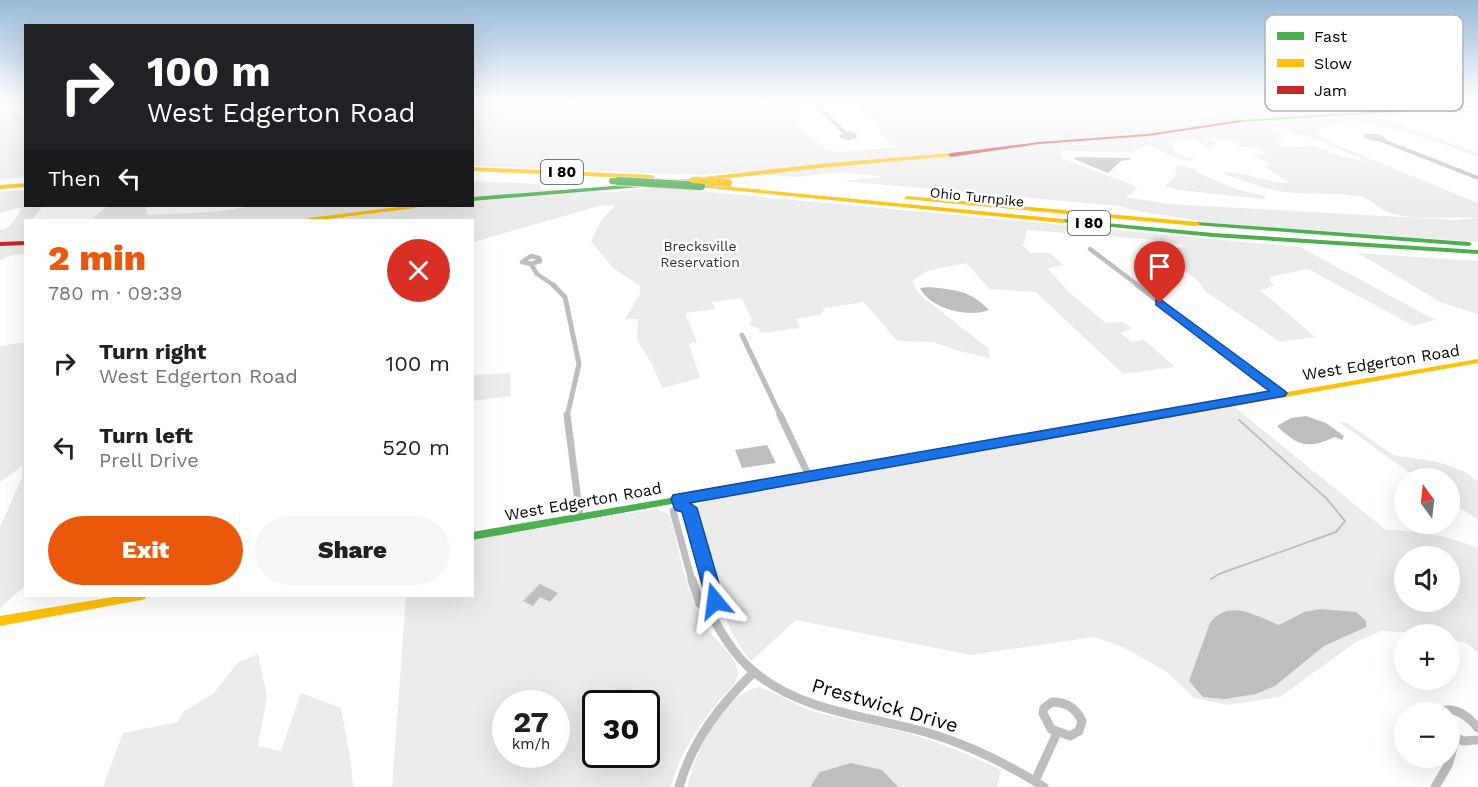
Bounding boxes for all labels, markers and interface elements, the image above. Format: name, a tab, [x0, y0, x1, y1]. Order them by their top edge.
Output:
legend	[1265, 15, 1463, 111]
text: Fast	[1314, 27, 1347, 46]
text: 100 m	[147, 47, 271, 96]
icon: right	[48, 48, 126, 126]
text: Slow	[1314, 54, 1352, 73]
text: Jam	[1314, 81, 1347, 100]
text: West Edgerton Road	[147, 97, 416, 129]
road number: I 80	[541, 160, 583, 184]
icon: left	[113, 162, 146, 195]
text: Then	[48, 166, 101, 191]
street label: Ohio Turnpike	[929, 184, 1025, 210]
road number: I 80	[1068, 211, 1110, 235]
text: 2 min	[48, 237, 146, 279]
park label: Brecksville Reservation	[660, 238, 740, 270]
button: close	[387, 239, 450, 302]
pin	[1134, 241, 1185, 303]
icon: arrive	[1143, 250, 1176, 283]
text: 780 m · 09:39	[48, 281, 182, 305]
text: Turn right	[99, 339, 206, 364]
street label: West Edgerton Road	[1301, 341, 1461, 384]
icon: right	[48, 347, 81, 380]
text: 100 m	[386, 351, 450, 376]
text: West Edgerton Road	[99, 364, 298, 388]
text: Turn left	[99, 423, 193, 448]
icon: left	[48, 431, 81, 464]
text: 520 m	[382, 435, 450, 460]
text: Prell Drive	[99, 448, 199, 472]
north arrow	[1394, 468, 1460, 534]
map controls	[1394, 468, 1460, 768]
street label: West Edgerton Road	[503, 478, 663, 525]
button: Exit	[48, 516, 243, 585]
button: Share	[255, 516, 450, 585]
button: sound	[1394, 546, 1460, 612]
position arrow	[683, 569, 747, 633]
button: +	[1394, 624, 1460, 690]
street label: Prestwick Drive	[809, 673, 961, 737]
speed limit sign: 30	[582, 690, 660, 768]
button: −	[1394, 702, 1460, 768]
text: 27	[513, 704, 549, 739]
text: km/h	[512, 735, 550, 753]

